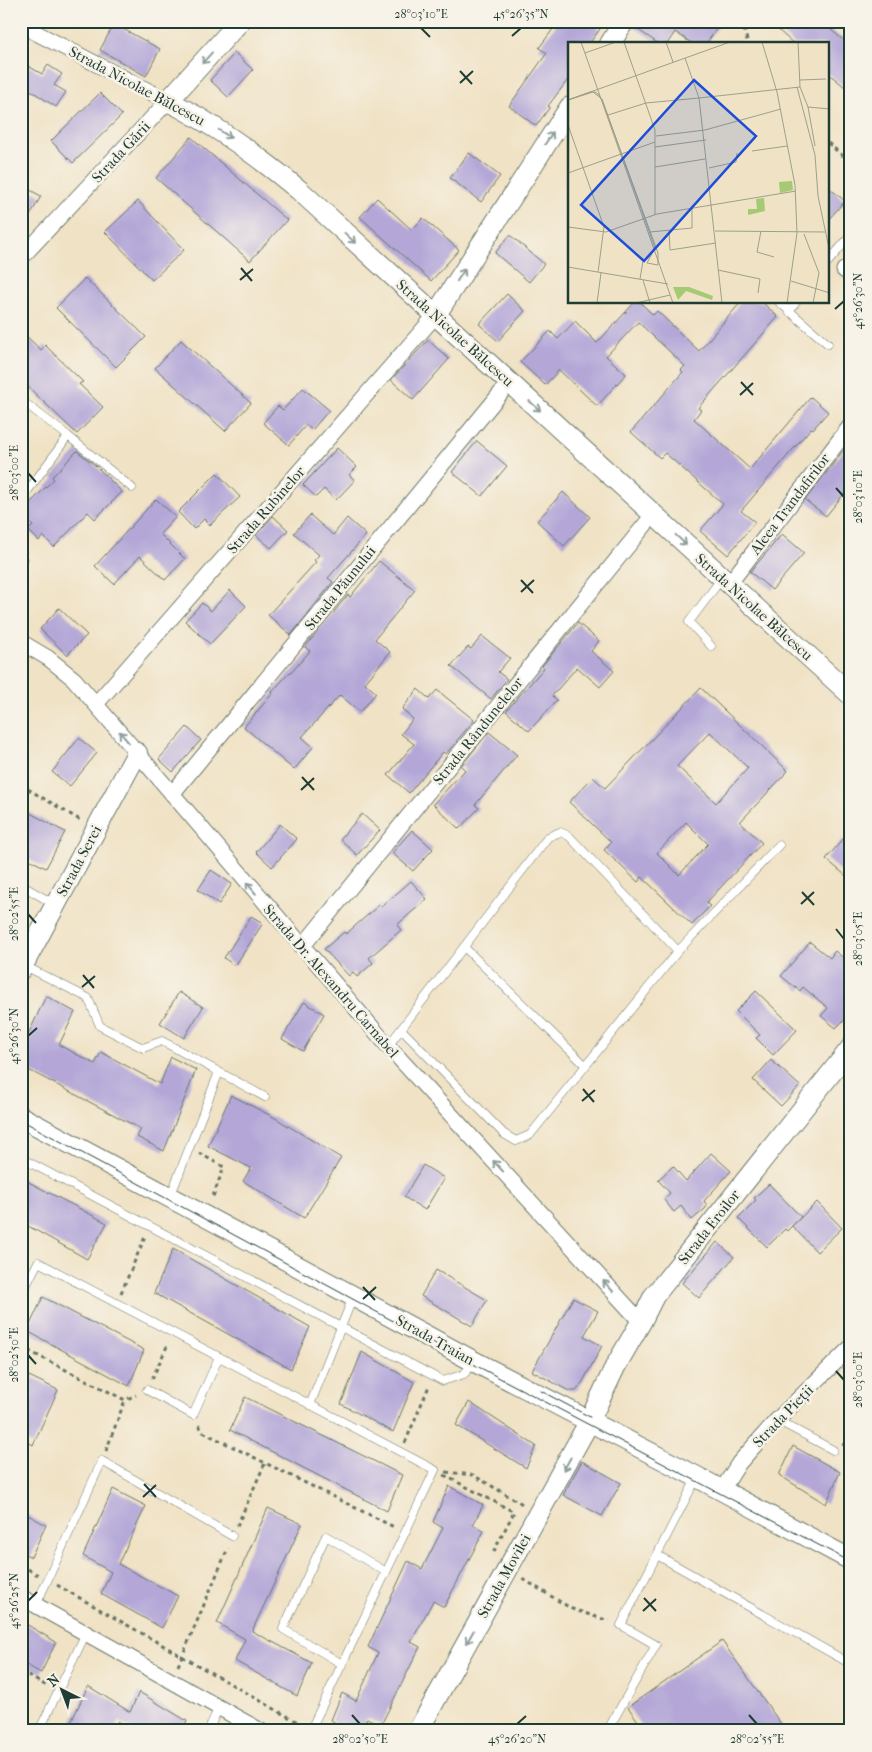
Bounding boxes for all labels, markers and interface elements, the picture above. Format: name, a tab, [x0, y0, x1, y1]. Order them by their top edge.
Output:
text: 28°03'10"E	[394, 7, 448, 21]
text: 45°26'35"N	[493, 7, 549, 21]
street label: Strada Nicolae Bălcescu	[66, 42, 209, 130]
inset map	[568, 42, 830, 304]
one-way arrow	[201, 51, 213, 64]
street label: Strada Gării	[88, 117, 154, 186]
one-way arrow	[218, 129, 232, 139]
one-way arrow	[544, 132, 554, 146]
one-way arrow	[344, 232, 357, 244]
one-way arrow	[456, 268, 467, 282]
text: 45°26'30"N	[851, 273, 865, 329]
street label: Strada Nicolae Bălcescu	[393, 276, 518, 391]
one-way arrow	[528, 400, 541, 412]
text: 28°03'00"E	[7, 445, 21, 501]
street label: Aleea Trandafirilor	[746, 449, 834, 559]
street label: Strada Rubinelor	[223, 462, 309, 557]
text: 28°03'10"E	[851, 470, 865, 524]
one-way arrow	[674, 534, 687, 546]
street label: Strada Păunului	[301, 542, 380, 634]
street label: Strada Nicolae Bălcescu	[692, 550, 817, 665]
street label: Strada Rândunelelor	[429, 673, 527, 788]
one-way arrow	[118, 730, 129, 743]
street label: Strada Serei	[53, 822, 106, 900]
one-way arrow	[245, 881, 257, 894]
text: 28°02'55"E	[7, 887, 21, 941]
street label: Strada Dr. Alexandru Carnabel	[259, 901, 403, 1061]
text: 28°03'05"E	[851, 912, 865, 966]
text: 45°26'30"N	[7, 1008, 21, 1064]
one-way arrow	[492, 1160, 504, 1173]
street label: Strada Eroilor	[674, 1186, 744, 1268]
one-way arrow	[602, 1279, 614, 1292]
street label: Strada Traian	[392, 1311, 478, 1369]
text: 28°02'50"E	[7, 1327, 21, 1383]
text: 28°03'00"E	[851, 1352, 865, 1408]
street label: Strada Pieții	[749, 1381, 818, 1451]
one-way arrow	[561, 1456, 571, 1470]
street label: Strada Movilei	[473, 1530, 535, 1621]
text: 45°26'25"N	[7, 1573, 21, 1629]
one-way arrow	[465, 1630, 475, 1645]
north arrow	[38, 1664, 88, 1714]
text: N	[44, 1671, 64, 1691]
text: 28°02'50"E	[332, 1732, 388, 1746]
text: 45°26'20"N	[488, 1732, 546, 1746]
text: 28°02'55"E	[730, 1732, 784, 1746]

